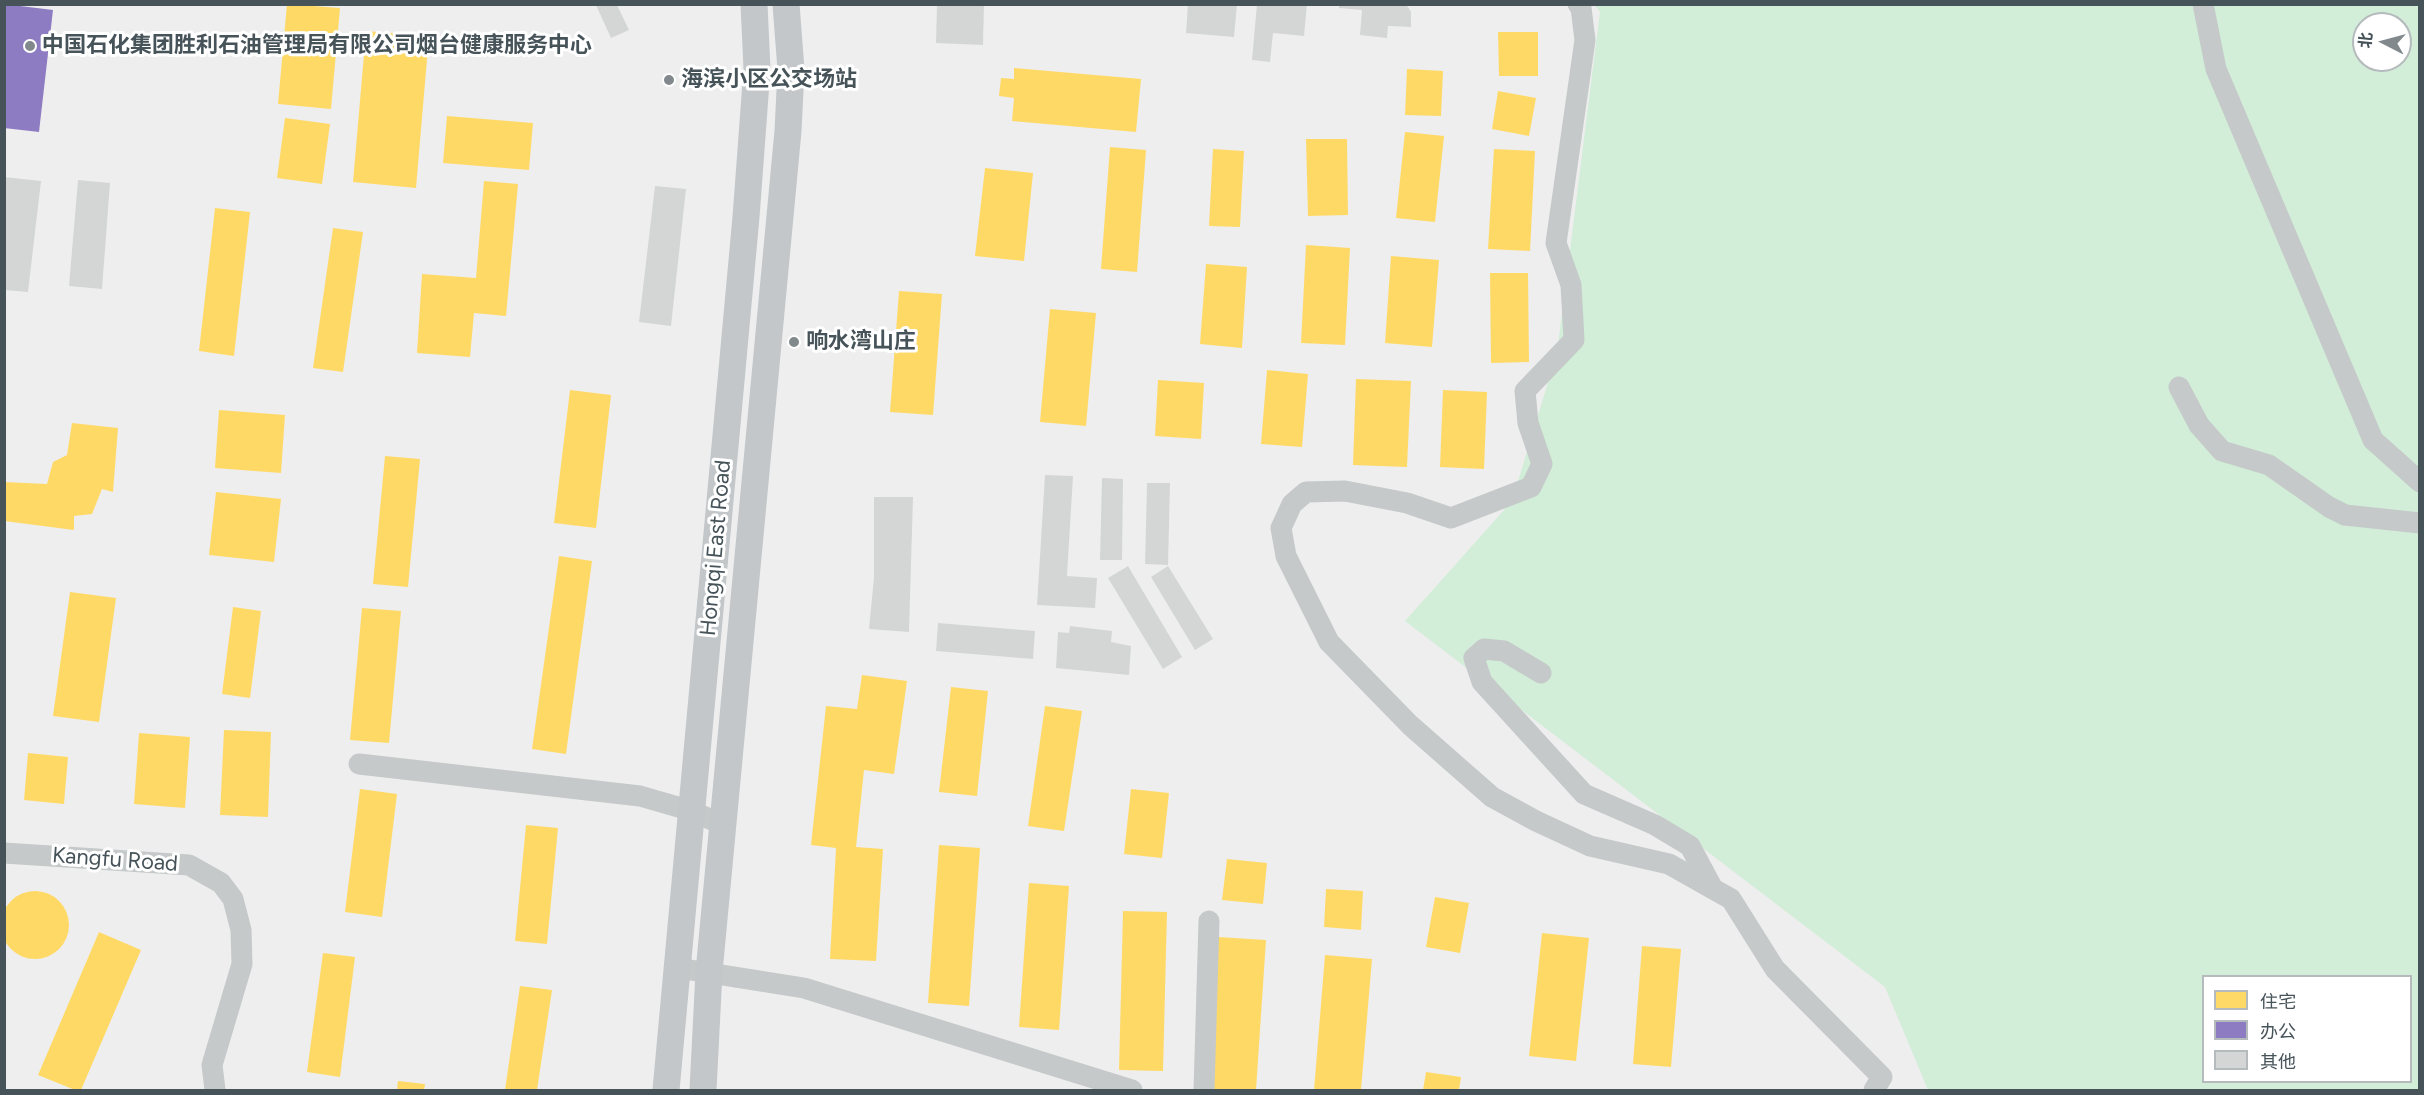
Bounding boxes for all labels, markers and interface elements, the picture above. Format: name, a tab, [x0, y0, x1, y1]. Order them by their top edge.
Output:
north arrow	[2352, 12, 2412, 72]
text: 北	[2355, 31, 2376, 49]
place label: 中国石化集团胜利石油管理局有限公司烟台健康服务中心	[42, 33, 592, 59]
marker: 中国石化集团胜利石油管理局有限公司烟台健康服务中心	[23, 39, 37, 53]
place label: 海滨小区公交场站	[681, 67, 857, 93]
marker: 海滨小区公交场站	[662, 73, 676, 87]
place label: 响水湾山庄	[806, 329, 916, 355]
marker: 响水湾山庄	[787, 335, 801, 349]
street label: Hongqi East Road	[695, 459, 737, 637]
street label: Kangfu Road	[51, 842, 179, 878]
legend	[2202, 975, 2412, 1083]
text: 住宅	[2260, 991, 2296, 1013]
text: 办公	[2260, 1021, 2296, 1043]
text: 其他	[2260, 1051, 2296, 1073]

